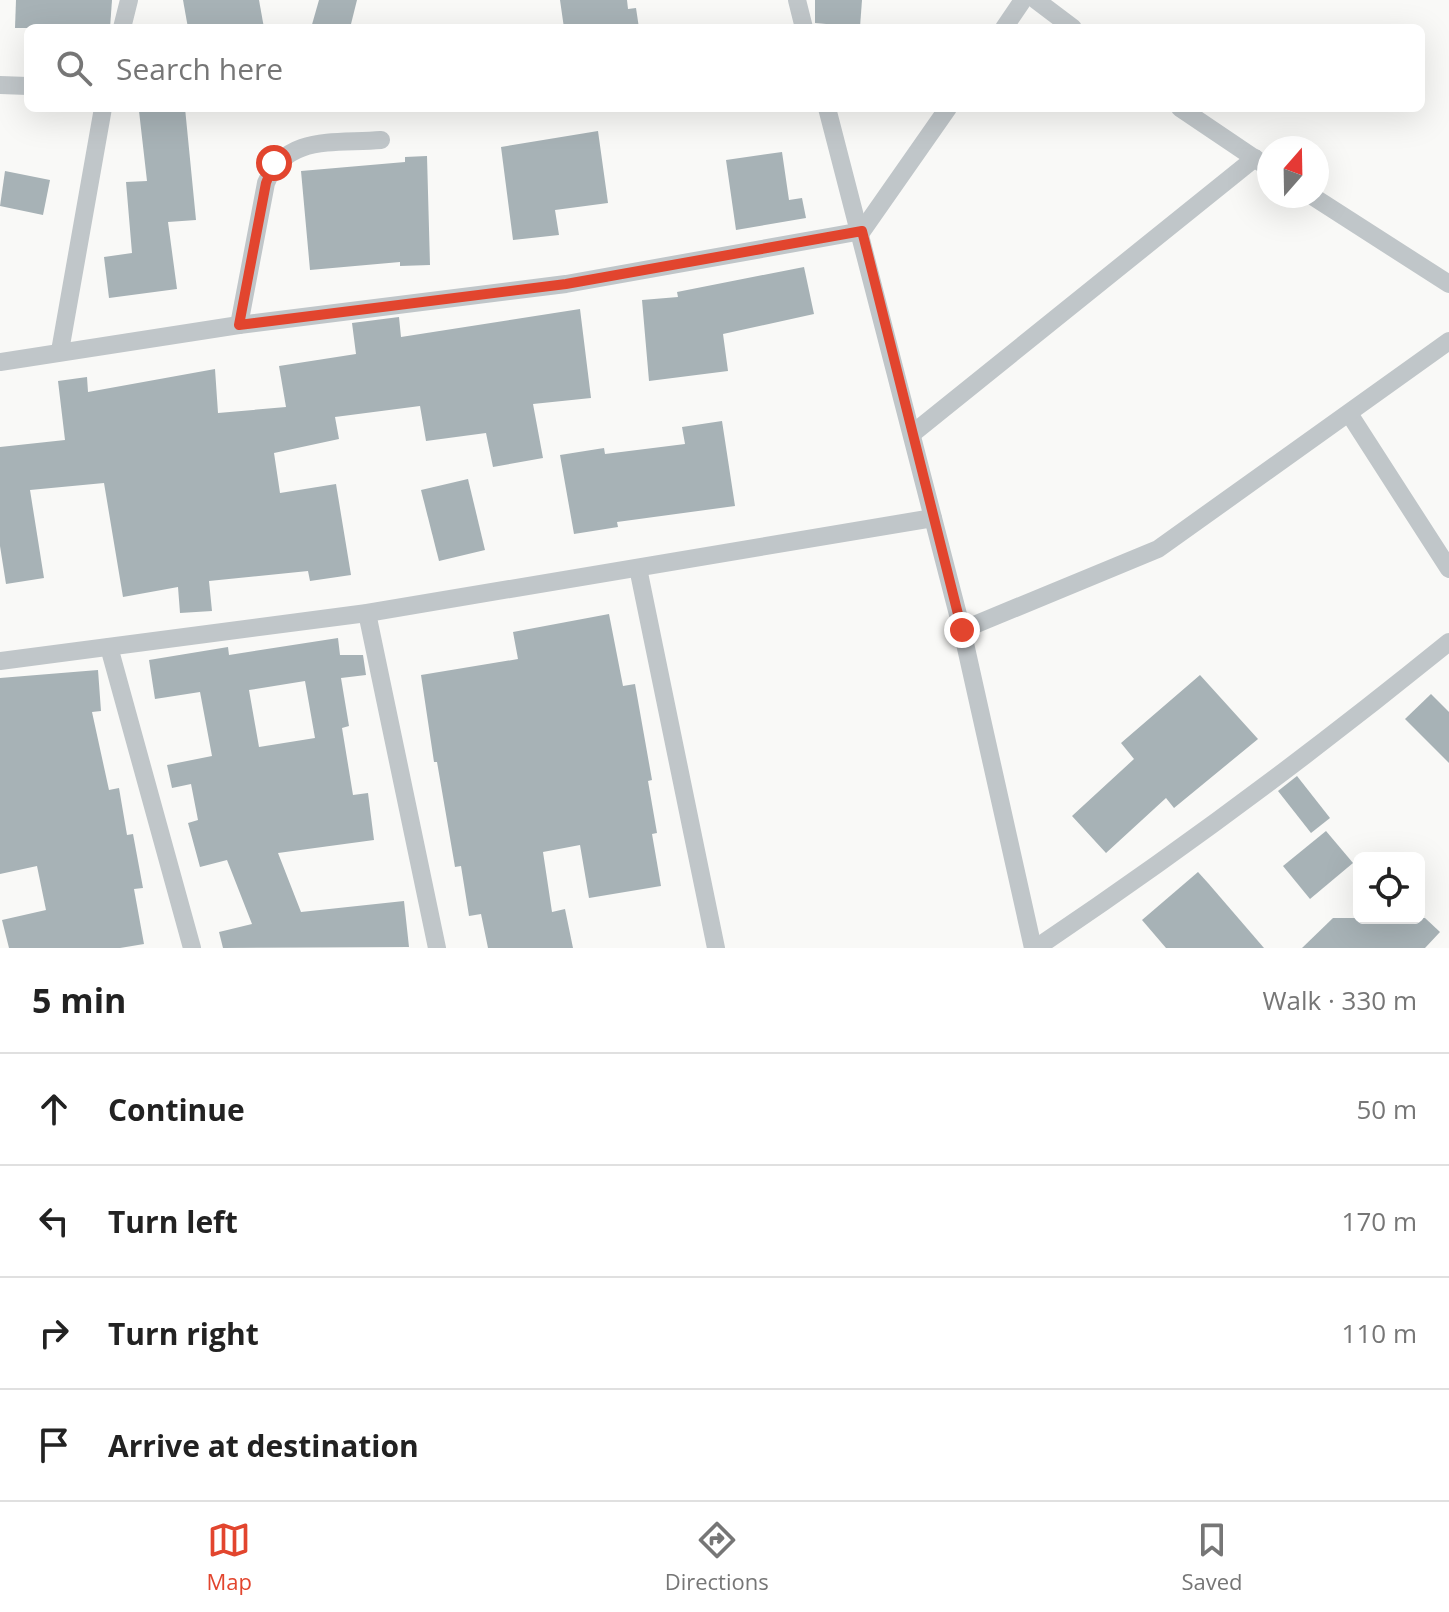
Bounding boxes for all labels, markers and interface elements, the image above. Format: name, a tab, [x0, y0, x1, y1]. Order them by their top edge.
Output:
search box	[24, 24, 1425, 112]
icon: search	[52, 46, 96, 90]
text: Search here	[116, 48, 283, 89]
north arrow	[1257, 136, 1329, 208]
route start	[256, 145, 292, 181]
route end	[944, 612, 980, 648]
map controls	[1353, 852, 1425, 924]
button: locate	[1353, 852, 1425, 924]
text: 5 min	[32, 977, 126, 1023]
text: Walk · 330 m	[1263, 982, 1417, 1018]
icon: ahead	[32, 1087, 76, 1131]
text: Continue	[108, 1089, 245, 1130]
text: 50 m	[1356, 1091, 1417, 1127]
icon: left	[32, 1199, 76, 1243]
text: Turn left	[108, 1201, 238, 1242]
text: 170 m	[1342, 1203, 1417, 1239]
icon: right	[32, 1311, 76, 1355]
text: Turn right	[108, 1313, 259, 1354]
text: 110 m	[1342, 1315, 1417, 1351]
icon: arrive	[32, 1423, 76, 1467]
text: Arrive at destination	[108, 1425, 419, 1466]
tab: Map	[206, 1518, 252, 1596]
tab: Directions	[665, 1518, 769, 1596]
tab: Saved	[1181, 1518, 1243, 1596]

